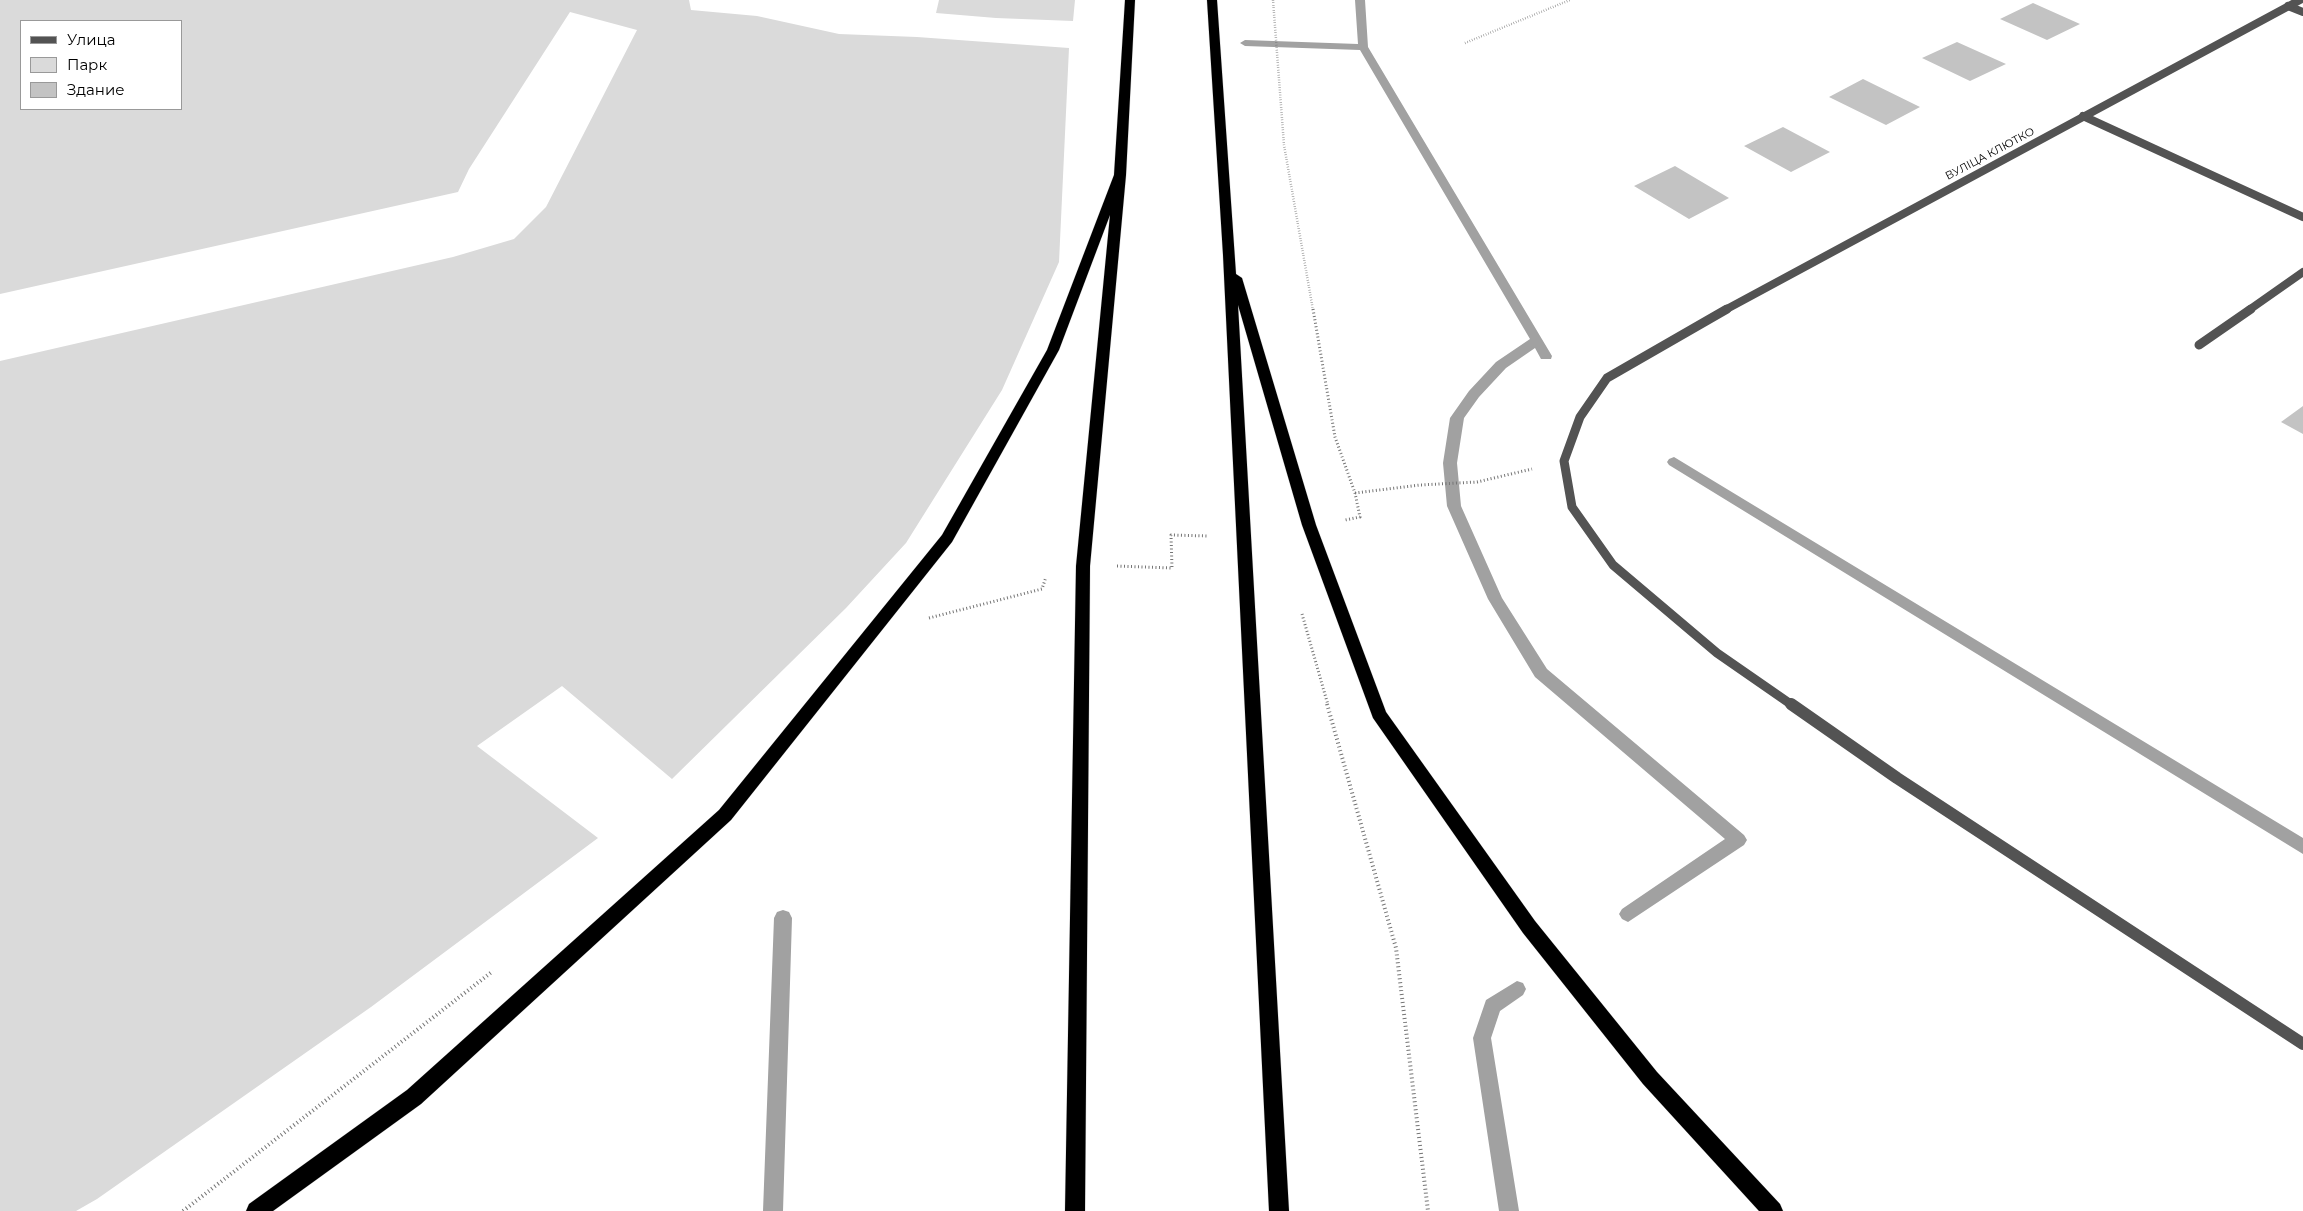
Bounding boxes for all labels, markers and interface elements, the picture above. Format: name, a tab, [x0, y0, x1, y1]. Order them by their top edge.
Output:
legend	[20, 20, 182, 110]
text: Улица	[67, 30, 115, 49]
text: Парк	[67, 55, 107, 74]
text: Здание	[67, 80, 125, 99]
street label: ВУЛІЦА КЛЮТКО	[1943, 125, 2037, 183]

